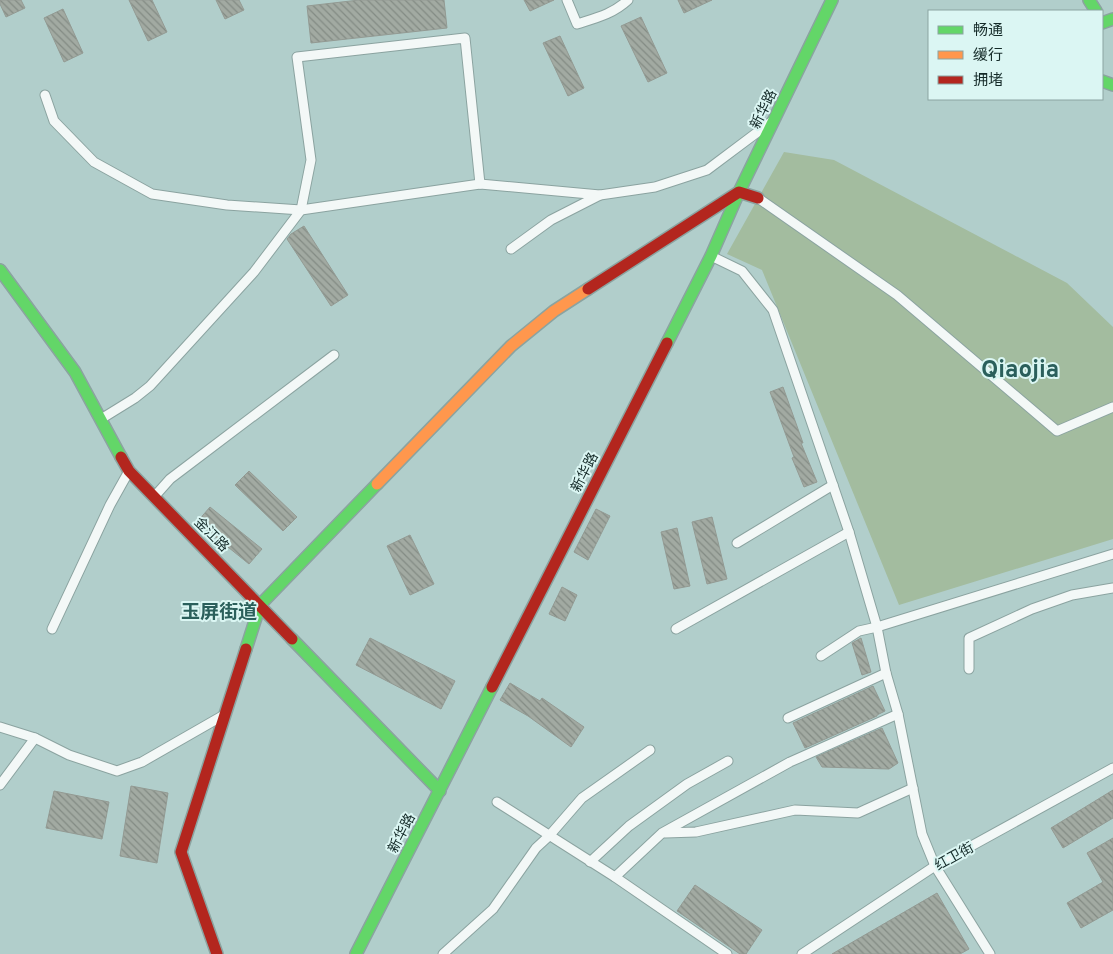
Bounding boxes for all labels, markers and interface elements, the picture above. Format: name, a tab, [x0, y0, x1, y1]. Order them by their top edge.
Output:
legend	[928, 10, 1103, 100]
text: 畅通	[973, 22, 1003, 41]
text: 缓行	[973, 47, 1003, 66]
text: 拥堵	[973, 72, 1003, 91]
street label: 新华路	[747, 87, 781, 132]
district label: Qiaojia	[981, 356, 1059, 386]
street label: 新华路	[567, 450, 602, 495]
street label: 金江路	[190, 514, 232, 556]
district label: 玉屏街道	[181, 601, 257, 625]
street label: 新华路	[384, 811, 419, 856]
street label: 红卫街	[932, 840, 977, 875]

